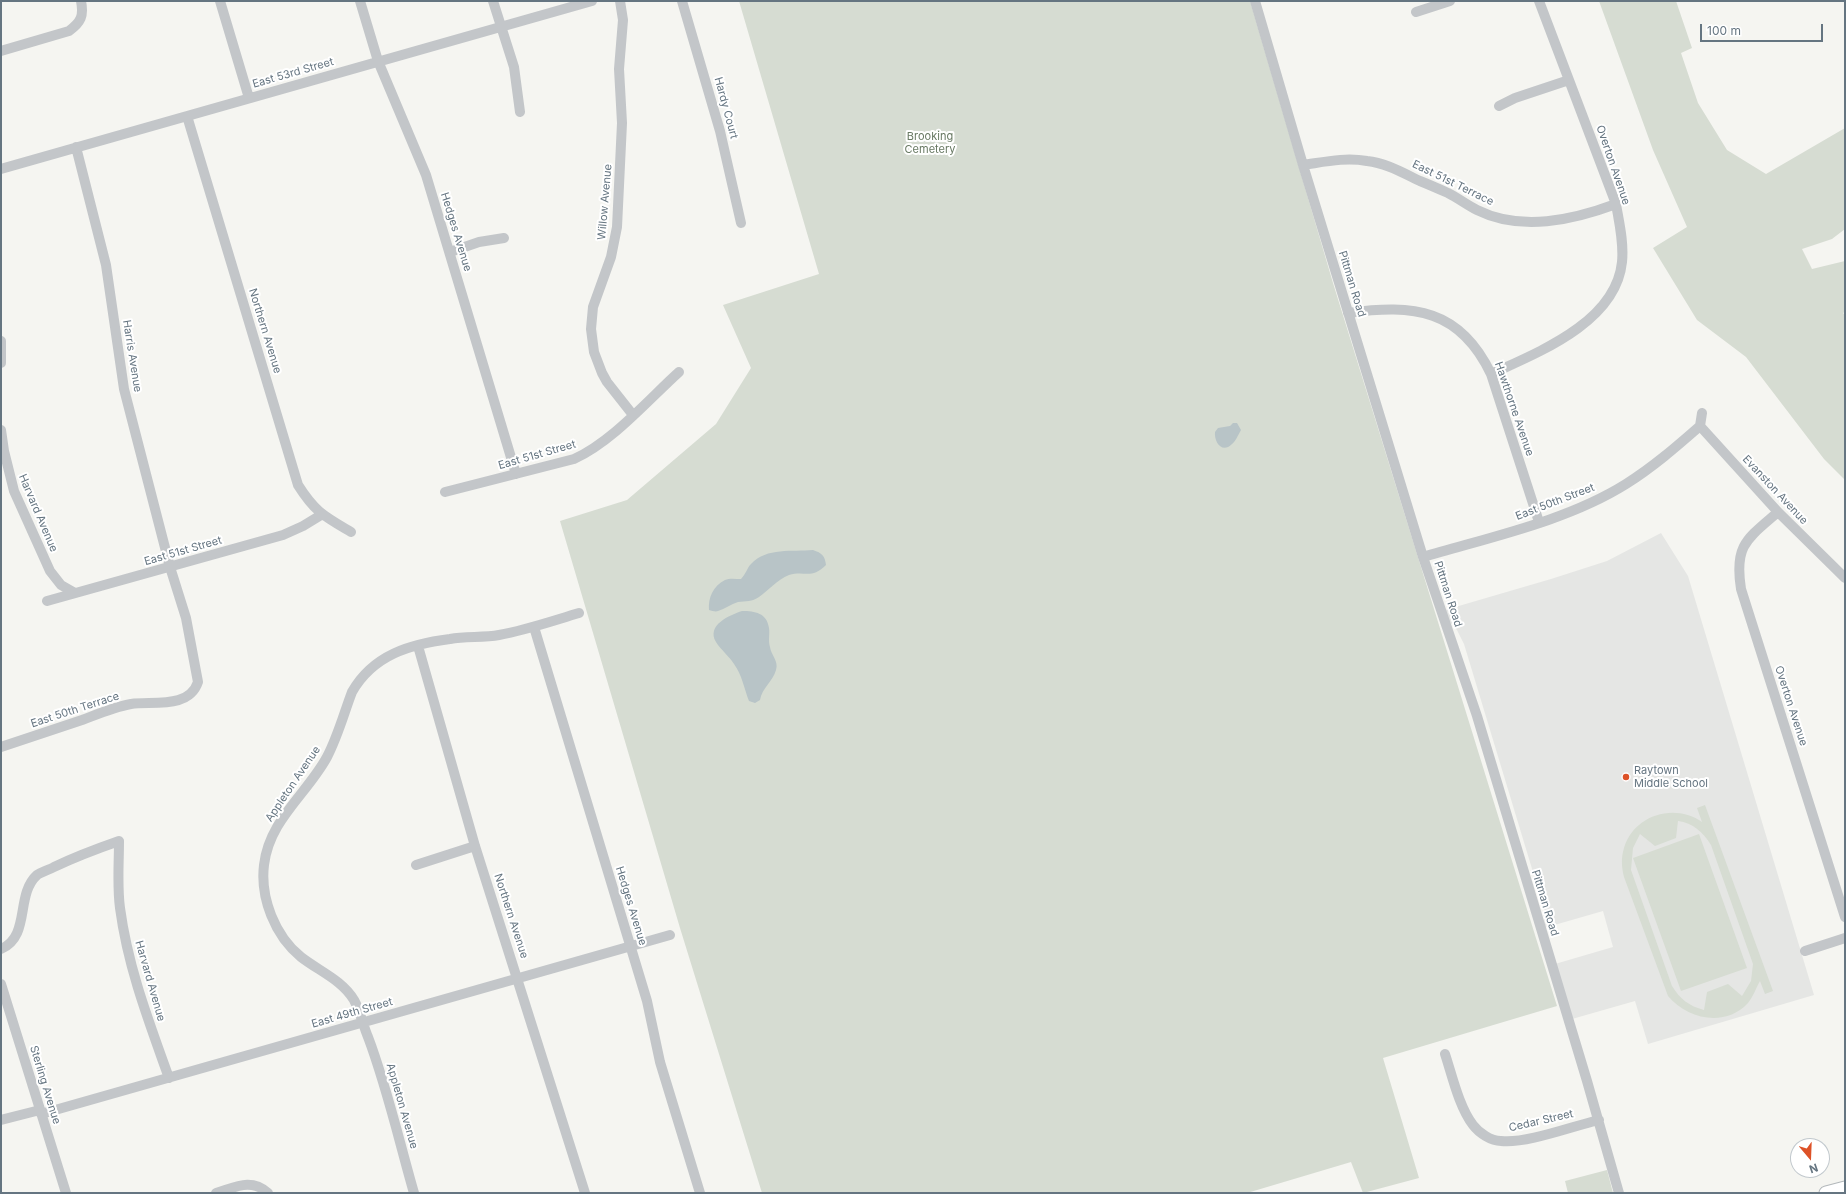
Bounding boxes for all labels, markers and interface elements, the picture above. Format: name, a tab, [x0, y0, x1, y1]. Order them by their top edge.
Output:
scale bar	[1702, 16, 1825, 42]
text: 100 m	[1707, 23, 1741, 38]
street label: East 53rd Street	[251, 55, 335, 91]
street label: Hardy Court	[711, 76, 741, 140]
street label: Overton Avenue	[1593, 123, 1633, 207]
park label: Brooking Cemetery	[905, 130, 955, 156]
street label: East 51st Terrace	[1410, 158, 1496, 208]
street label: Willow Avenue	[595, 164, 615, 240]
street label: Hedges Avenue	[438, 191, 474, 273]
street label: Pittman Road	[1336, 249, 1368, 319]
street label: Northern Avenue	[246, 287, 284, 375]
street label: Harris Avenue	[120, 319, 144, 393]
street label: Hawthorne Avenue	[1492, 360, 1536, 458]
street label: East 51st Street	[497, 438, 577, 472]
street label: Evanston Avenue	[1740, 453, 1810, 527]
street label: Harvard Avenue	[16, 472, 60, 554]
street label: East 50th Street	[1514, 481, 1596, 523]
street label: East 51st Street	[143, 534, 223, 568]
street label: Pittman Road	[1431, 559, 1465, 629]
street label: Overton Avenue	[1772, 664, 1810, 748]
street label: East 50th Terrace	[29, 689, 121, 731]
street label: Appleton Avenue	[263, 744, 323, 824]
place label: Raytown Middle School	[1634, 764, 1708, 790]
marker: Raytown Middle School	[1621, 772, 1631, 782]
street label: Hedges Avenue	[613, 865, 649, 947]
street label: Pittman Road	[1529, 868, 1561, 938]
street label: Northern Avenue	[491, 872, 531, 960]
street label: Harvard Avenue	[132, 939, 168, 1023]
street label: East 49th Street	[310, 995, 394, 1031]
street label: Sterling Avenue	[27, 1044, 63, 1126]
street label: Appleton Avenue	[383, 1062, 421, 1150]
street label: Cedar Street	[1508, 1107, 1574, 1135]
north arrow	[1790, 1138, 1830, 1178]
text: N	[1807, 1160, 1820, 1176]

